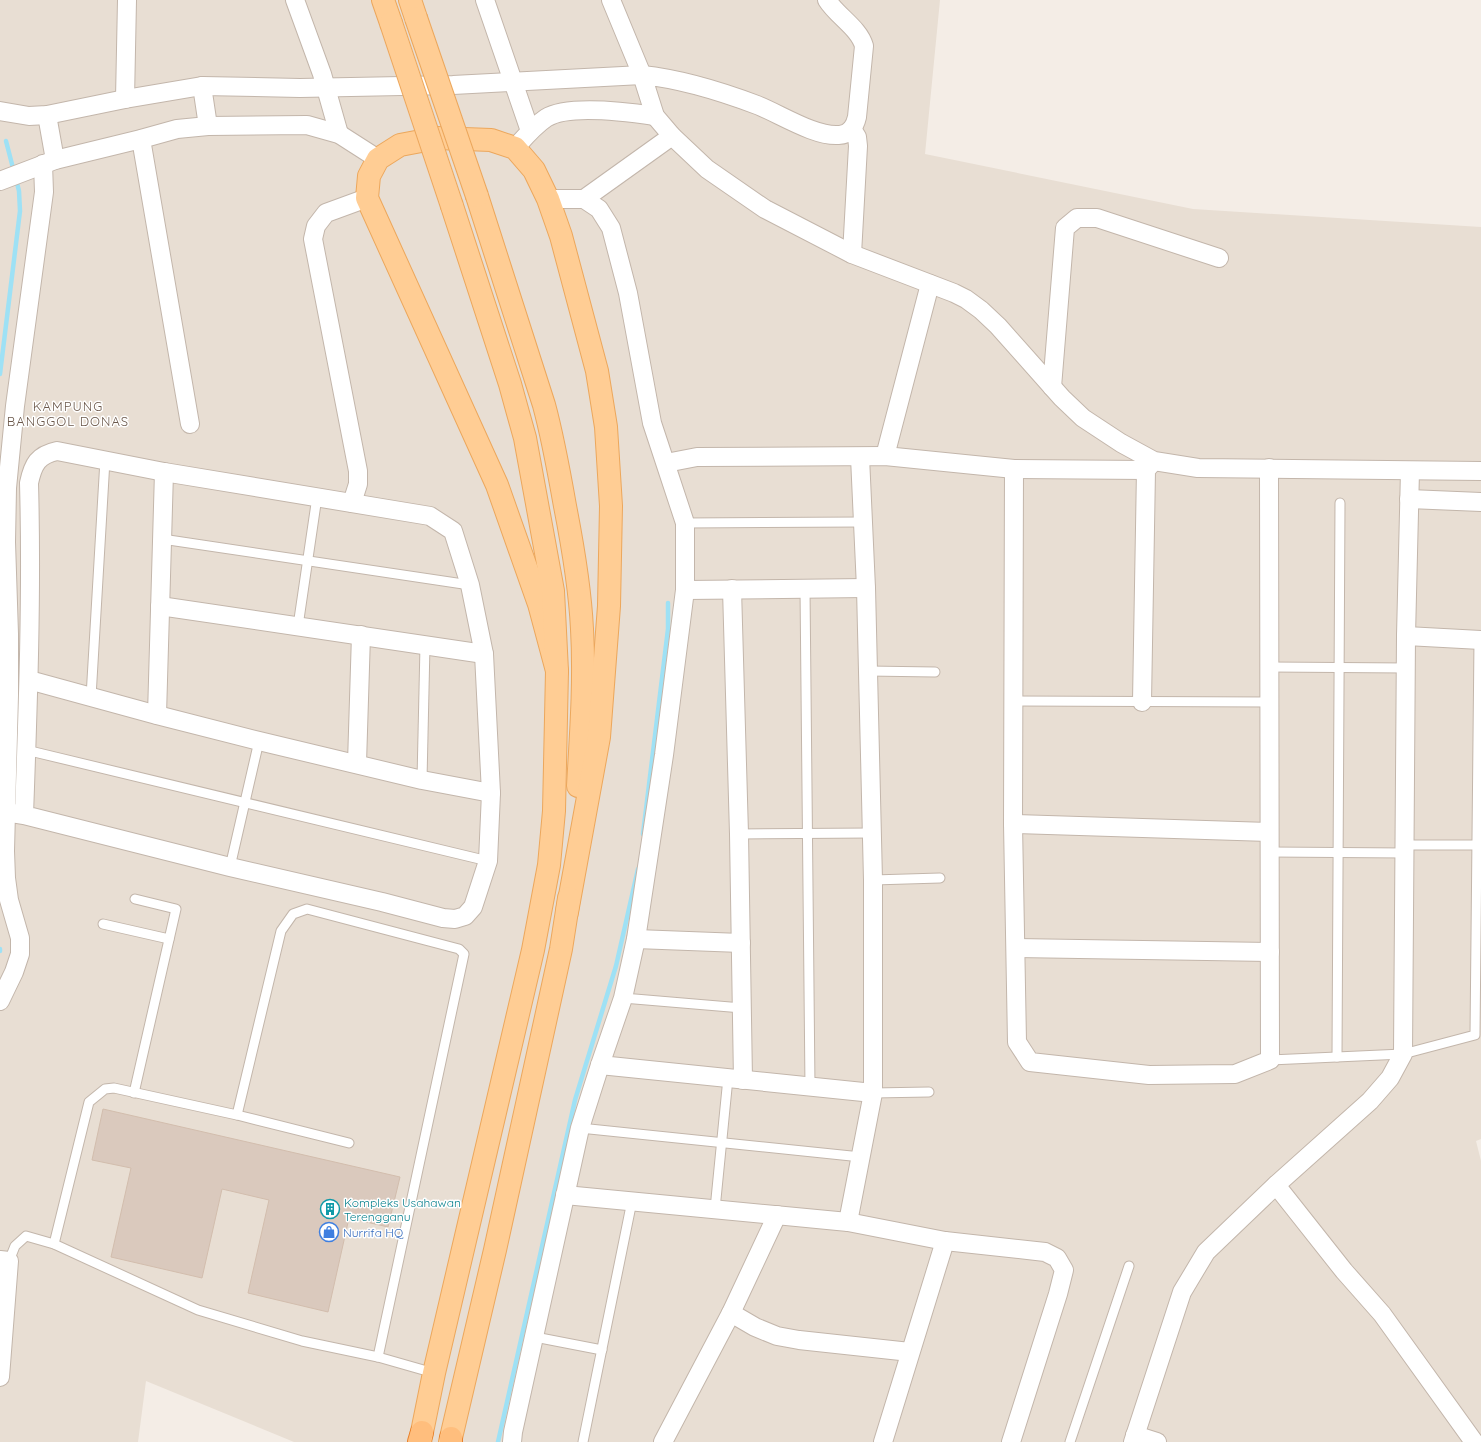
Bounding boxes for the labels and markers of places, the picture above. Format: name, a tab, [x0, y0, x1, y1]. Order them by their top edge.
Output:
place label: Kompleks Usahawan Terengganu	[344, 1195, 461, 1224]
building icon: Kompleks Usahawan Terengganu	[319, 1198, 341, 1220]
shop icon: Nurrifa HQ	[318, 1221, 340, 1243]
place label: Nurrifa HQ	[343, 1225, 404, 1240]

